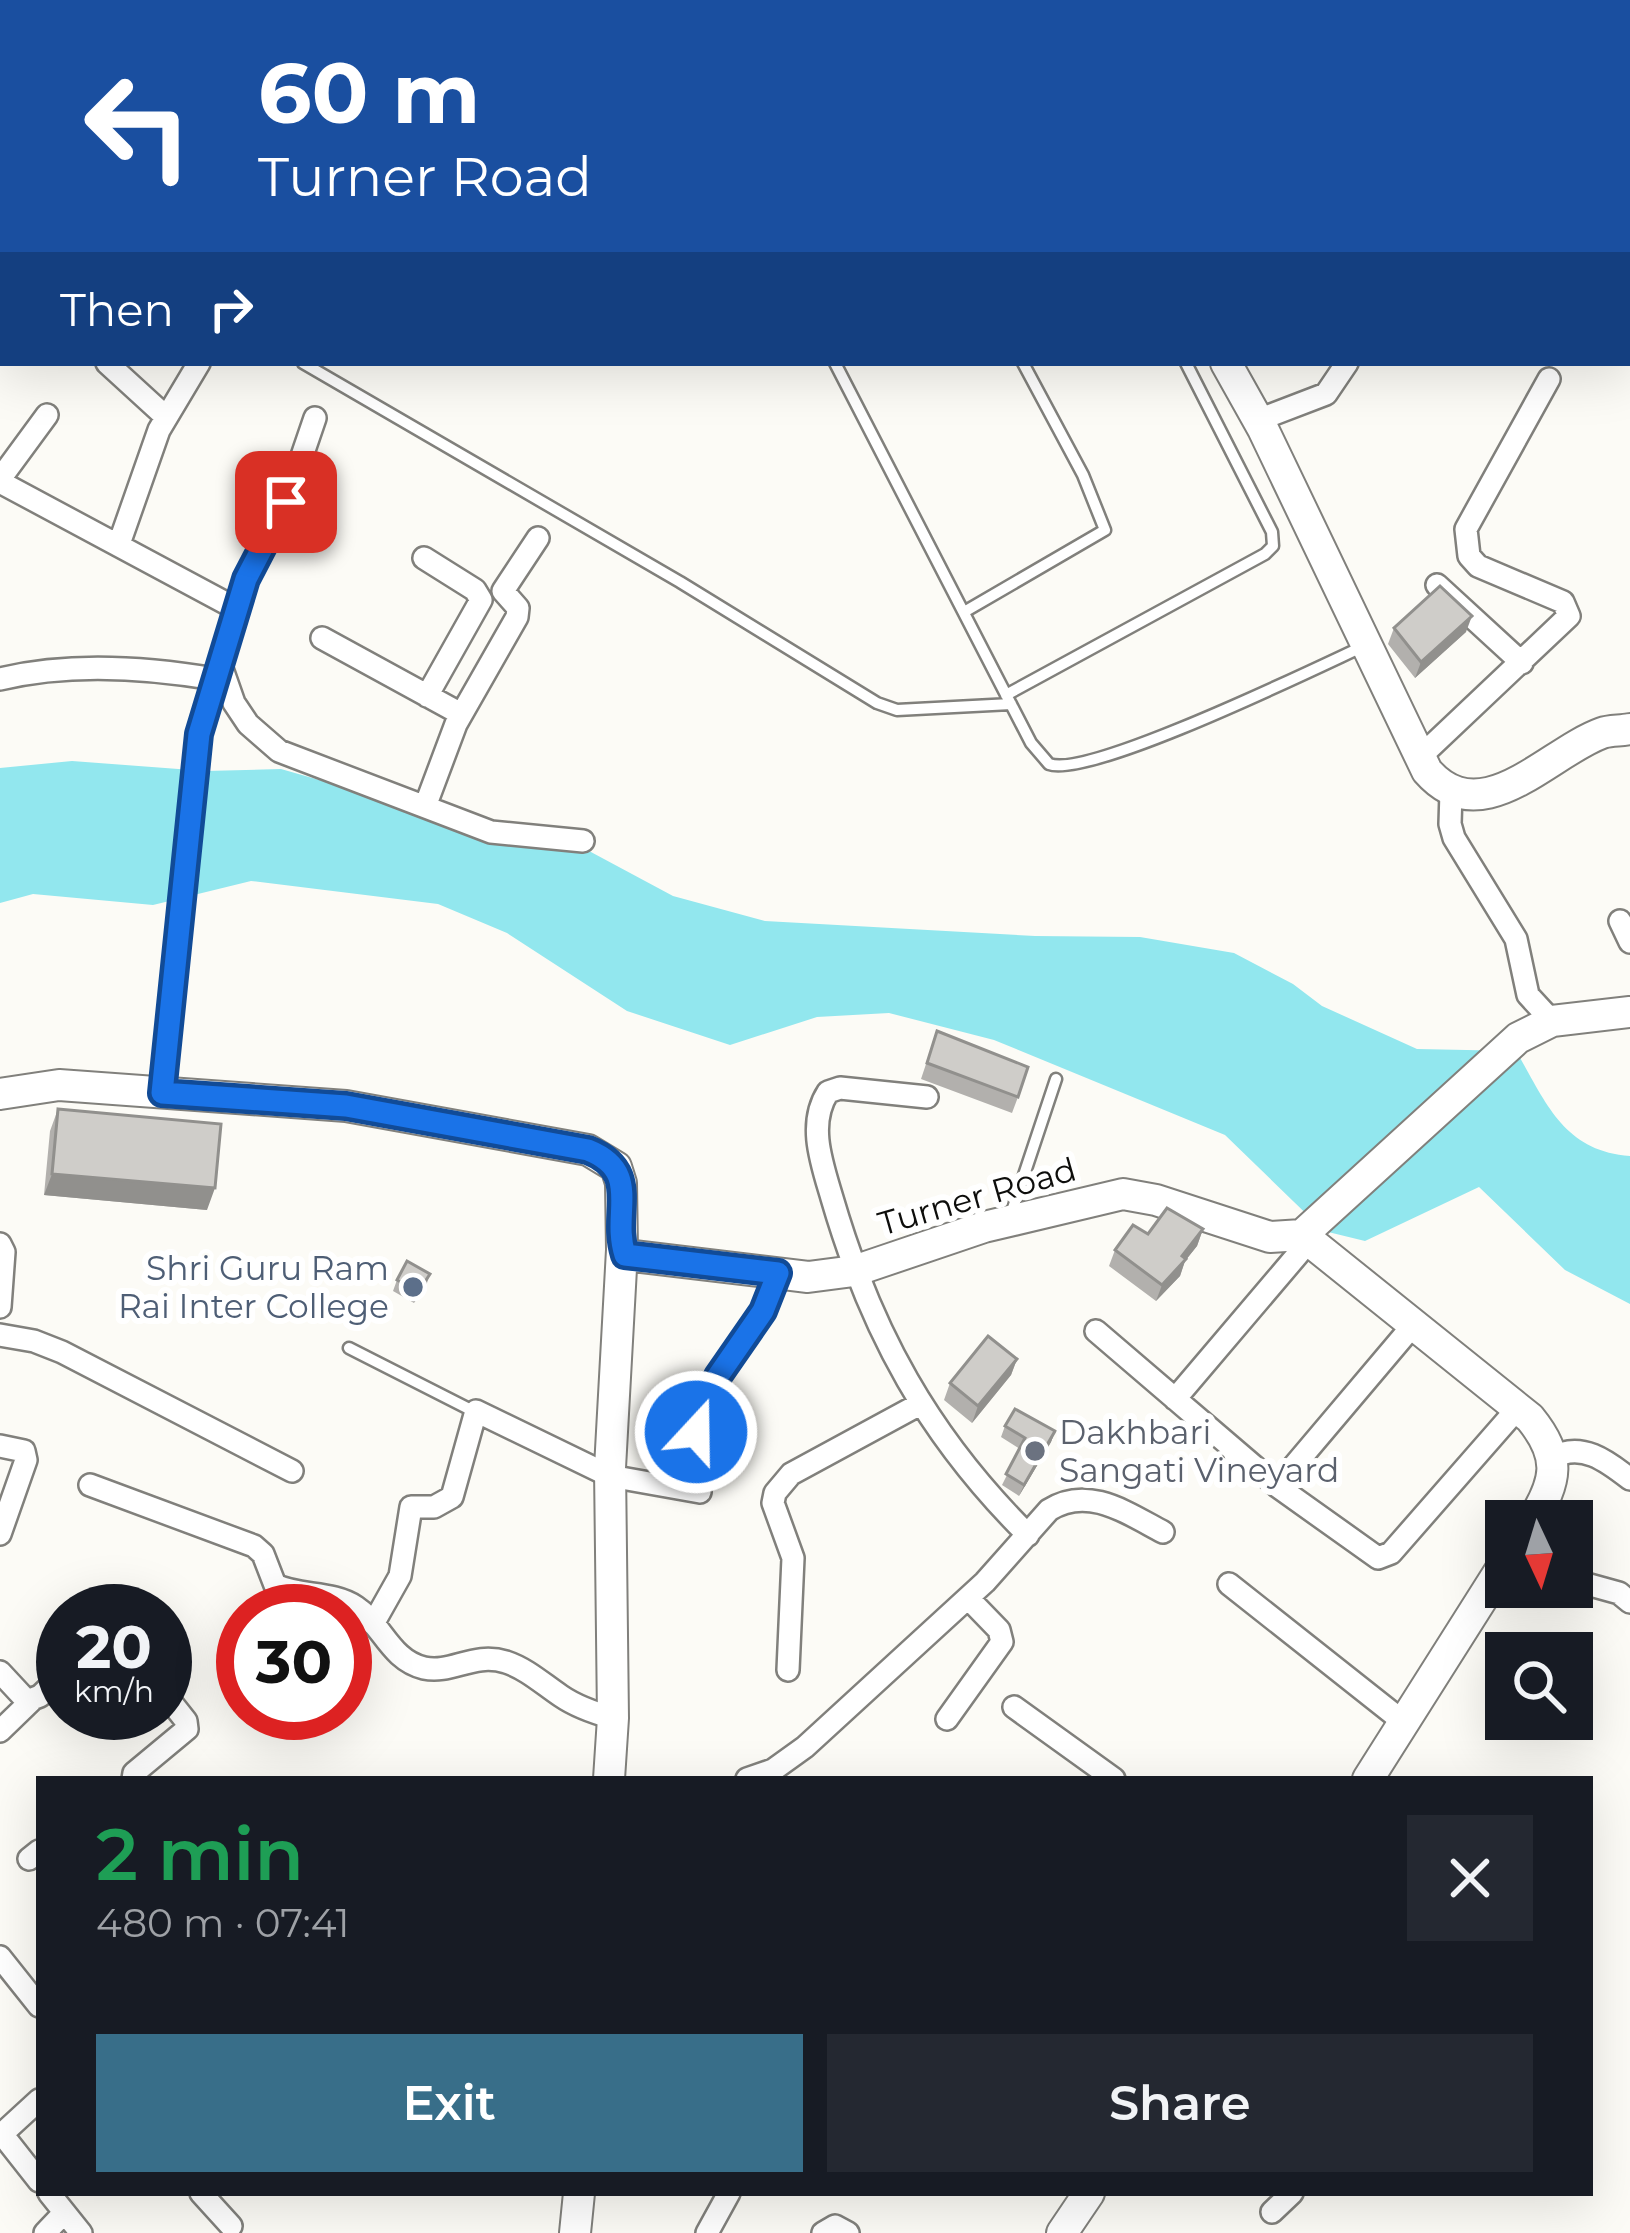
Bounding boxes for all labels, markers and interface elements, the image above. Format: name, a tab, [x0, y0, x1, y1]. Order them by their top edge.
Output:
text: 60 m	[258, 42, 480, 144]
icon: left	[60, 48, 216, 204]
text: Turner Road	[258, 144, 592, 210]
icon: right	[198, 276, 264, 342]
text: Then	[60, 282, 174, 337]
pin	[235, 451, 337, 553]
icon: arrive	[253, 469, 319, 535]
street label: Turner Road	[873, 1149, 1081, 1243]
place label: Shri Guru Ram Rai Inter College	[118, 1248, 389, 1326]
marker: Shri Guru Ram Rai Inter College	[400, 1274, 426, 1300]
position arrow	[633, 1369, 759, 1495]
place label: Dakhbari Sangati Vineyard	[1059, 1412, 1339, 1490]
marker: Dakhbari Sangati Vineyard	[1022, 1438, 1048, 1464]
north arrow	[1485, 1500, 1593, 1608]
map controls	[1485, 1500, 1593, 1740]
speed limit sign: 30	[216, 1584, 372, 1740]
text: 20	[76, 1610, 152, 1683]
button: search	[1485, 1632, 1593, 1740]
text: km/h	[74, 1673, 154, 1710]
text: 2 min	[96, 1810, 304, 1898]
button: close	[1407, 1815, 1533, 1941]
text: 480 m · 07:41	[96, 1899, 350, 1947]
button: Exit	[96, 2034, 803, 2172]
button: Share	[827, 2034, 1533, 2172]

